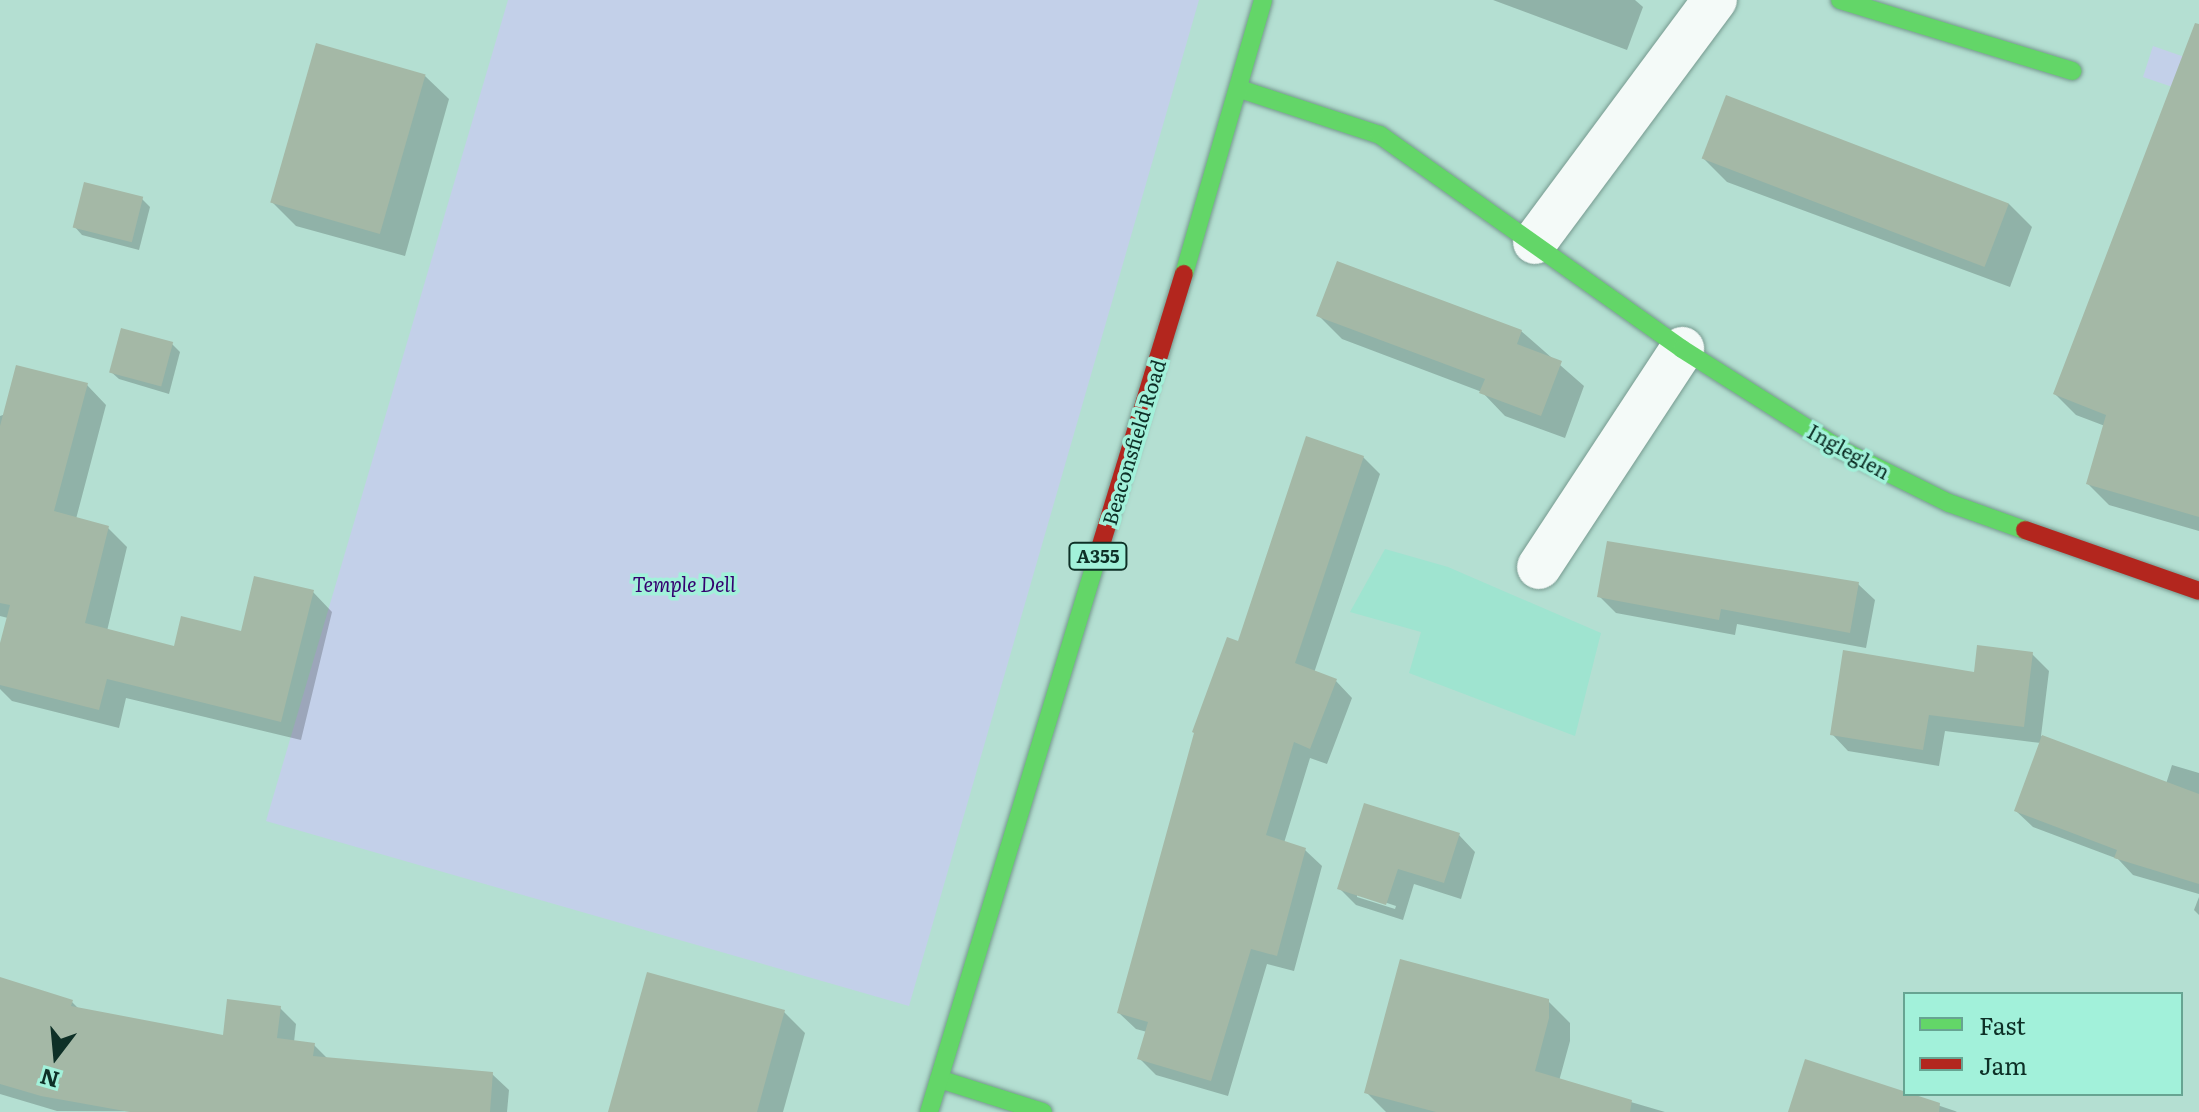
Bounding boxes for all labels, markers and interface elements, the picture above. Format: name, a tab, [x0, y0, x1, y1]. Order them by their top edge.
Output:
street label: Beaconsfield Road	[1096, 356, 1170, 528]
street label: Ingleglen	[1804, 419, 1894, 483]
road number: A355	[1068, 542, 1128, 570]
park label: Temple Dell	[632, 571, 736, 595]
legend	[1903, 992, 2183, 1096]
text: Fast	[1979, 1007, 2026, 1042]
north arrow	[16, 1016, 96, 1096]
text: Jam	[1979, 1047, 2027, 1082]
text: N	[36, 1061, 63, 1098]

